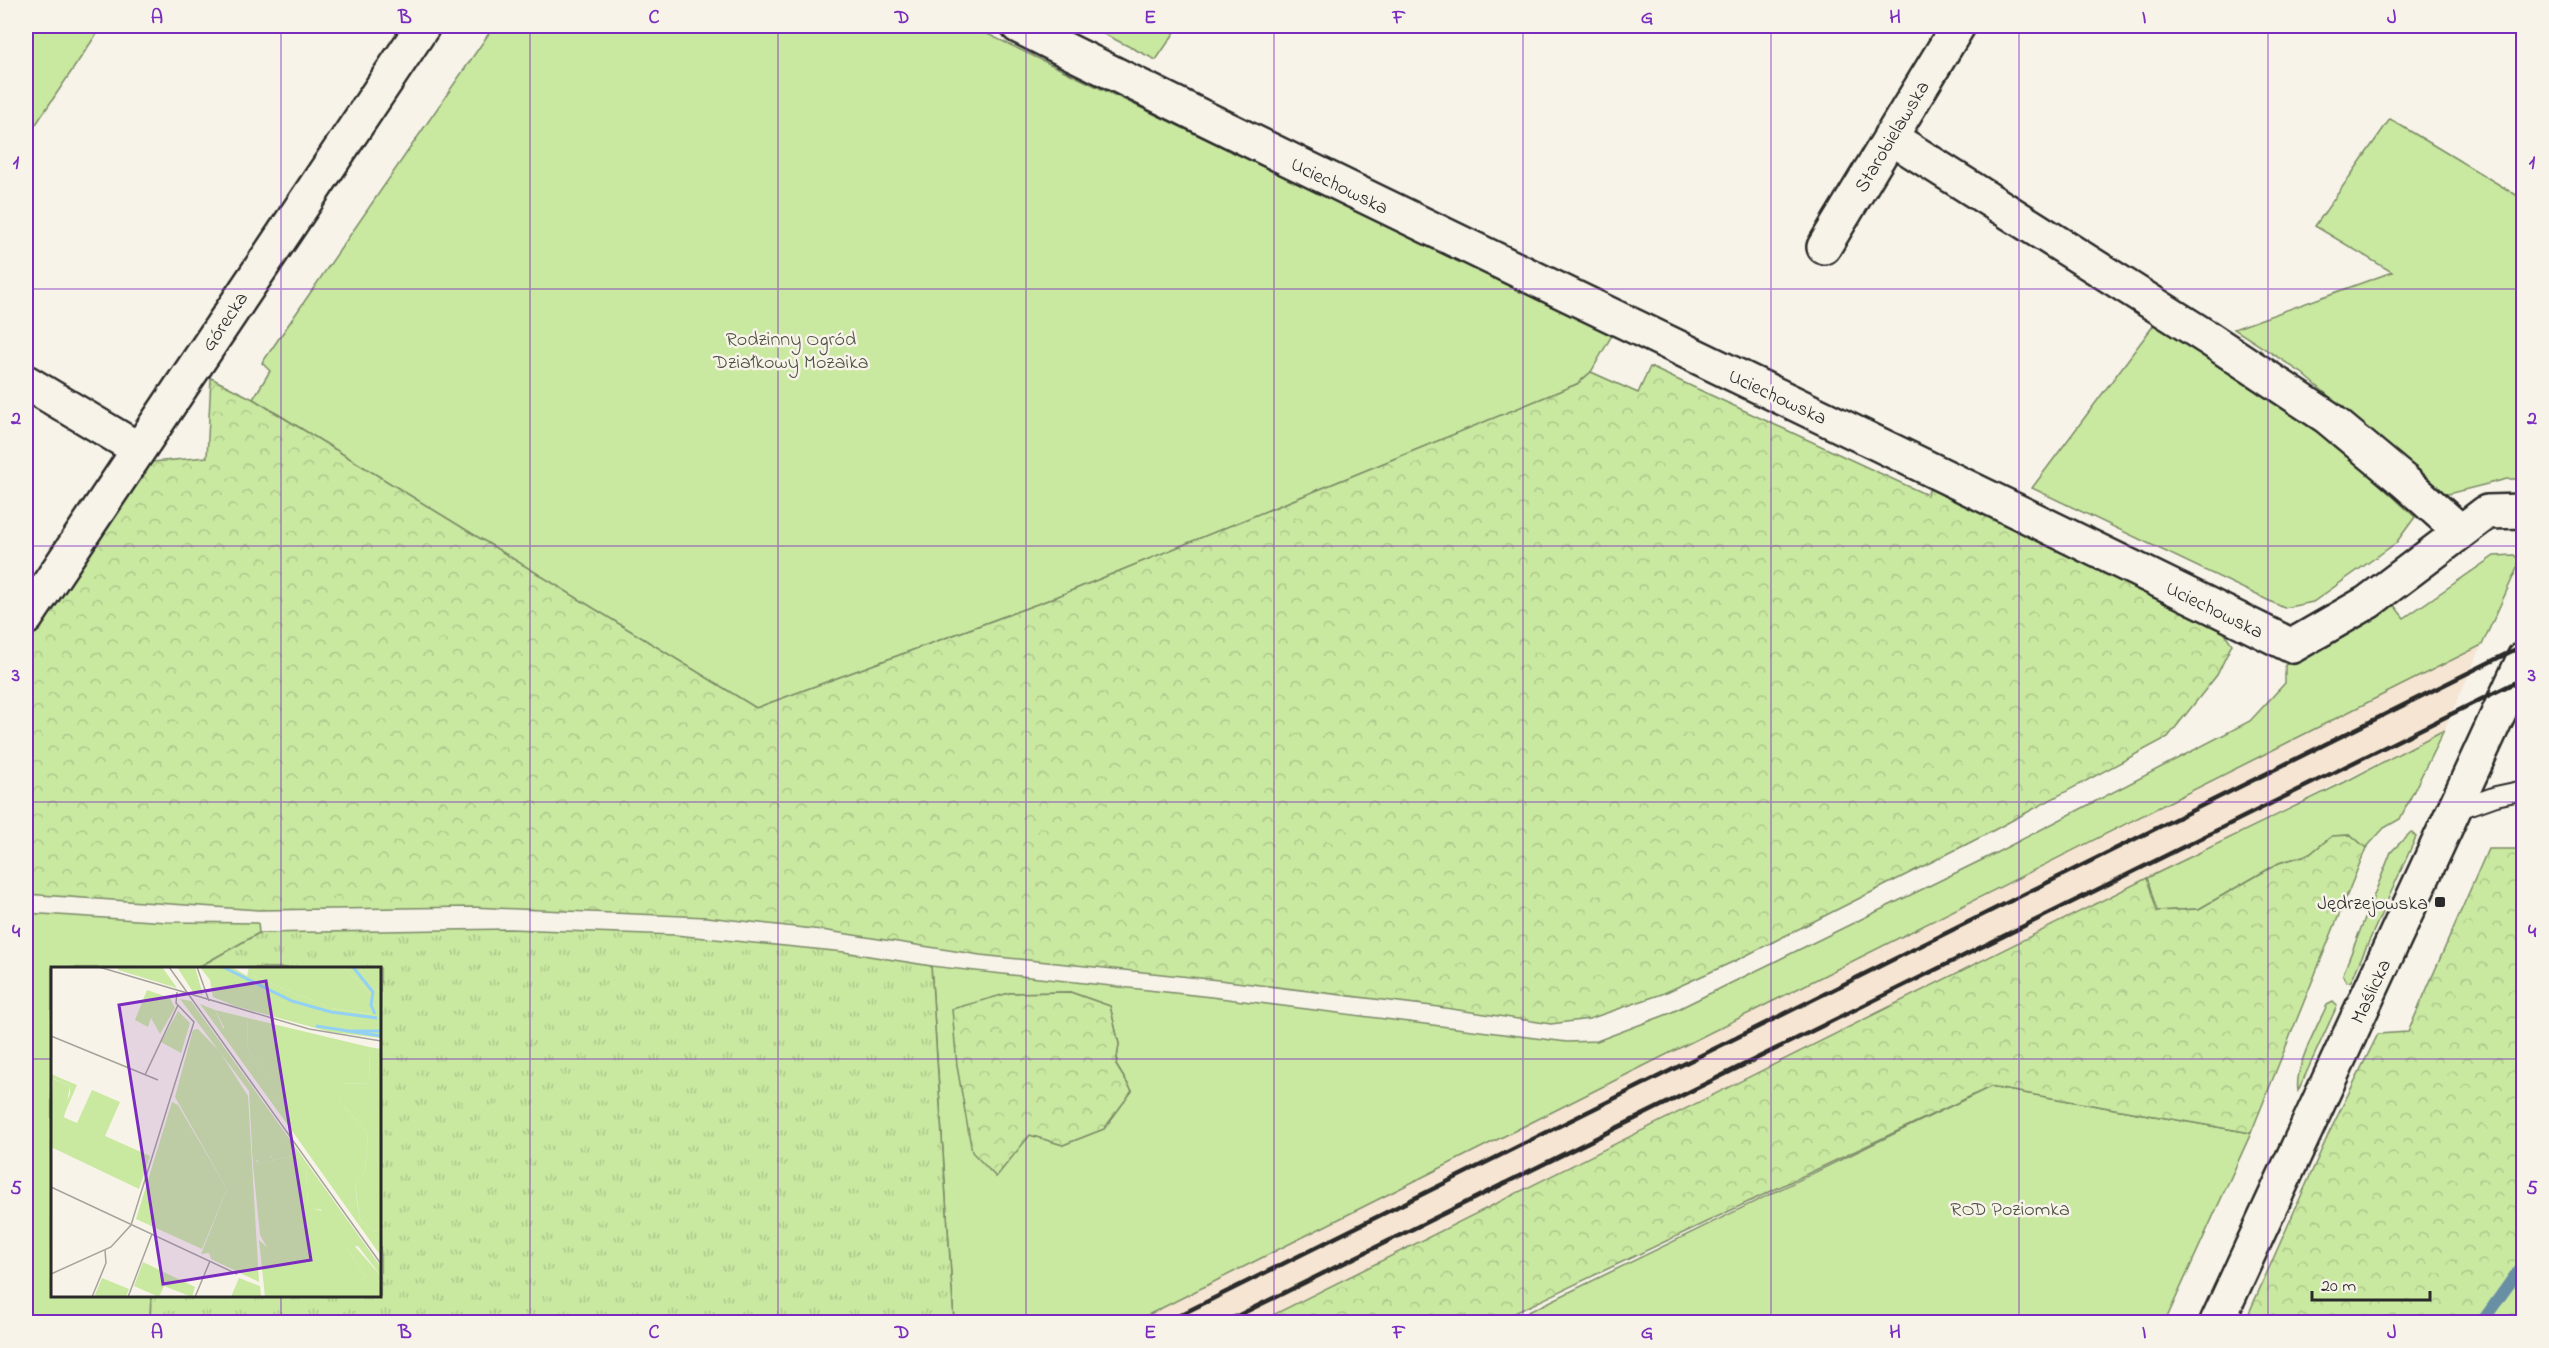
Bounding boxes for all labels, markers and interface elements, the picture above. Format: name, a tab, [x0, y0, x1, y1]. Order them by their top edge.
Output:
text: A	[151, 4, 163, 33]
text: B	[397, 4, 412, 33]
text: C	[649, 4, 660, 33]
text: D	[894, 4, 909, 33]
text: E	[1144, 4, 1156, 33]
text: F	[1392, 4, 1406, 33]
text: G	[1641, 4, 1654, 33]
text: H	[1889, 4, 1901, 33]
text: I	[2142, 4, 2147, 33]
text: J	[2387, 4, 2397, 33]
street label: Starobielawska	[1848, 76, 1938, 199]
text: 1	[13, 149, 20, 178]
text: 1	[2529, 149, 2536, 178]
street label: Uciechowska	[1285, 151, 1393, 223]
street label: Górecka	[195, 287, 257, 358]
park label: Rodzinny Ogród Działkowy Mozaika	[712, 326, 869, 378]
street label: Uciechowska	[1723, 363, 1831, 434]
text: 2	[10, 405, 21, 434]
text: 2	[2526, 405, 2537, 434]
street label: Uciechowska	[2160, 575, 2268, 647]
text: 3	[11, 662, 20, 691]
text: 3	[2527, 662, 2536, 691]
place label: Jędrzejowska	[2317, 890, 2428, 919]
marker: Jędrzejowska	[2433, 895, 2447, 909]
text: 4	[12, 918, 21, 947]
text: 4	[2528, 918, 2537, 947]
street label: Maślicka	[2345, 955, 2400, 1029]
inset map	[51, 967, 381, 1297]
text: 5	[10, 1175, 22, 1204]
text: 5	[2526, 1175, 2538, 1204]
park label: ROD Poziomka	[1950, 1196, 2070, 1225]
scale bar	[2312, 1264, 2430, 1302]
text: 20 m	[2321, 1274, 2356, 1300]
text: A	[151, 1319, 163, 1348]
text: B	[397, 1319, 412, 1348]
text: C	[649, 1319, 660, 1348]
text: D	[894, 1319, 909, 1348]
text: E	[1144, 1319, 1156, 1348]
text: F	[1392, 1319, 1406, 1348]
text: G	[1641, 1319, 1654, 1348]
text: H	[1889, 1319, 1901, 1348]
text: I	[2142, 1319, 2147, 1348]
text: J	[2387, 1319, 2397, 1348]

